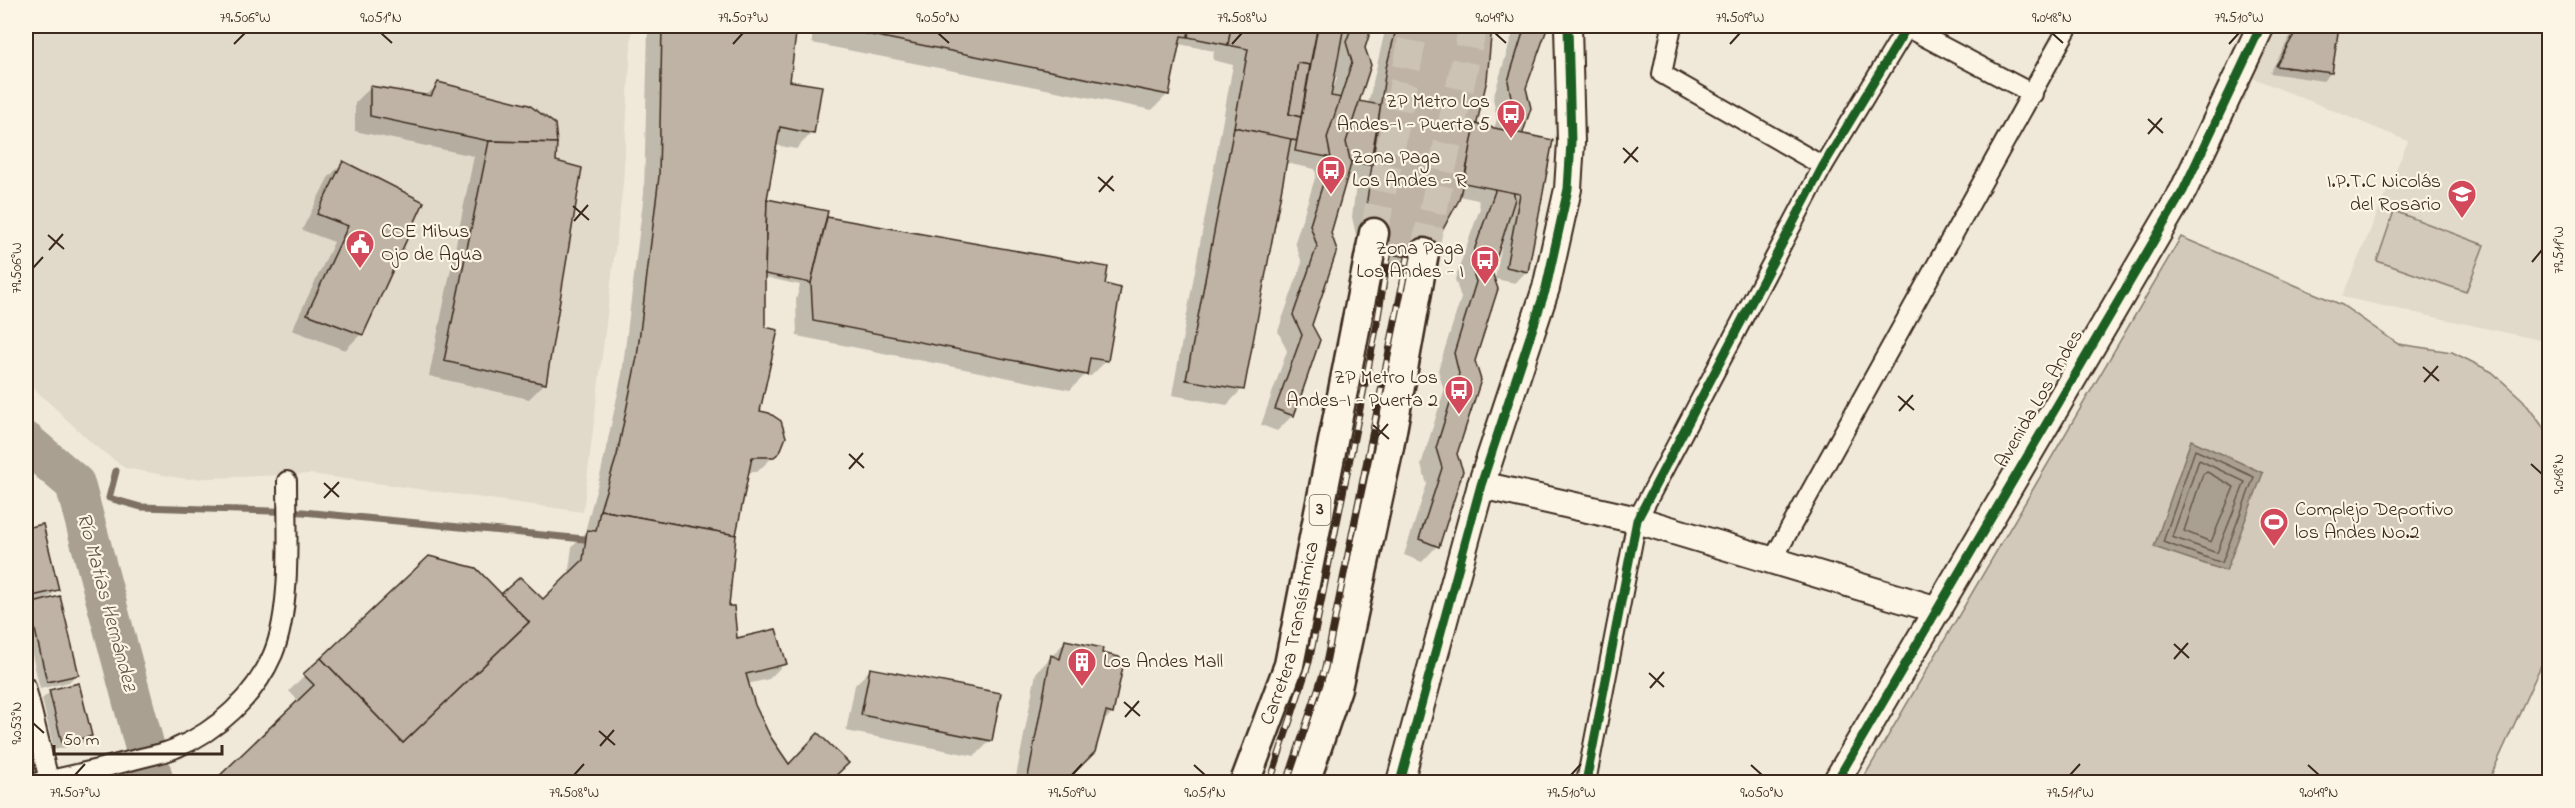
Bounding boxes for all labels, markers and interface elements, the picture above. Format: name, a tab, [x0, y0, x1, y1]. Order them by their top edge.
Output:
text: 79.506°W	[219, 7, 271, 29]
text: 9.051°N	[360, 7, 402, 29]
text: 79.507°W	[718, 7, 768, 29]
text: 9.050°N	[916, 7, 960, 29]
text: 79.508°W	[1217, 7, 1267, 29]
text: 9.049°N	[1476, 7, 1514, 29]
text: 79.509°W	[1716, 7, 1764, 29]
text: 9.048°N	[2032, 7, 2072, 29]
text: 79.510°W	[2214, 7, 2264, 29]
place label: ZP Metro Los Andes-I - Puerta 5	[1337, 88, 1490, 140]
bus stop icon: ZP Metro Los Andes-I - Puerta 5	[1495, 98, 1527, 140]
place label: Zona Paga Los Andes - R	[1352, 144, 1467, 196]
bus stop icon: Zona Paga Los Andes - R	[1315, 154, 1347, 196]
place label: I.P.T.C Nicolás del Rosario	[2327, 168, 2441, 220]
school or university icon: I.P.T.C Nicolás del Rosario	[2446, 178, 2478, 220]
place label: COE Mibus Ojo de Agua	[381, 218, 482, 271]
text: 79.511°W	[2548, 226, 2570, 274]
public building icon: COE Mibus Ojo de Agua	[344, 228, 376, 270]
place label: Zona Paga Los Andes - I	[1356, 235, 1464, 287]
text: 79.506°W	[6, 242, 28, 294]
bus stop icon: Zona Paga Los Andes - I	[1469, 244, 1501, 286]
street label: Avenida Los Andes	[1989, 324, 2091, 474]
place label: ZP Metro Los Andes-I - Puerta 2	[1286, 364, 1438, 416]
bus stop icon: ZP Metro Los Andes-I - Puerta 2	[1443, 374, 1475, 416]
text: 9.048°N	[2548, 454, 2570, 494]
road number: 3	[1310, 495, 1330, 525]
place label: Complejo Deportivo los Andes No.2	[2295, 496, 2453, 548]
sports icon: Complejo Deportivo los Andes No.2	[2258, 506, 2290, 548]
water label: Río Matías Hernández	[68, 510, 145, 696]
street label: Carretera Transístmica	[1253, 539, 1327, 729]
building icon: Los Andes Mall	[1066, 646, 1098, 688]
place label: Los Andes Mall	[1103, 648, 1223, 677]
text: 9.053°N	[6, 702, 28, 744]
scale bar	[54, 718, 222, 756]
text: 50 m	[63, 728, 100, 754]
text: 79.507°W	[50, 782, 100, 804]
text: 79.508°W	[549, 782, 599, 804]
text: 79.509°W	[1048, 782, 1096, 804]
text: 9.051°N	[1184, 782, 1226, 804]
text: 79.510°W	[1546, 782, 1596, 804]
text: 9.050°N	[1740, 782, 1784, 804]
text: 79.511°W	[2046, 782, 2094, 804]
text: 9.049°N	[2300, 782, 2338, 804]

